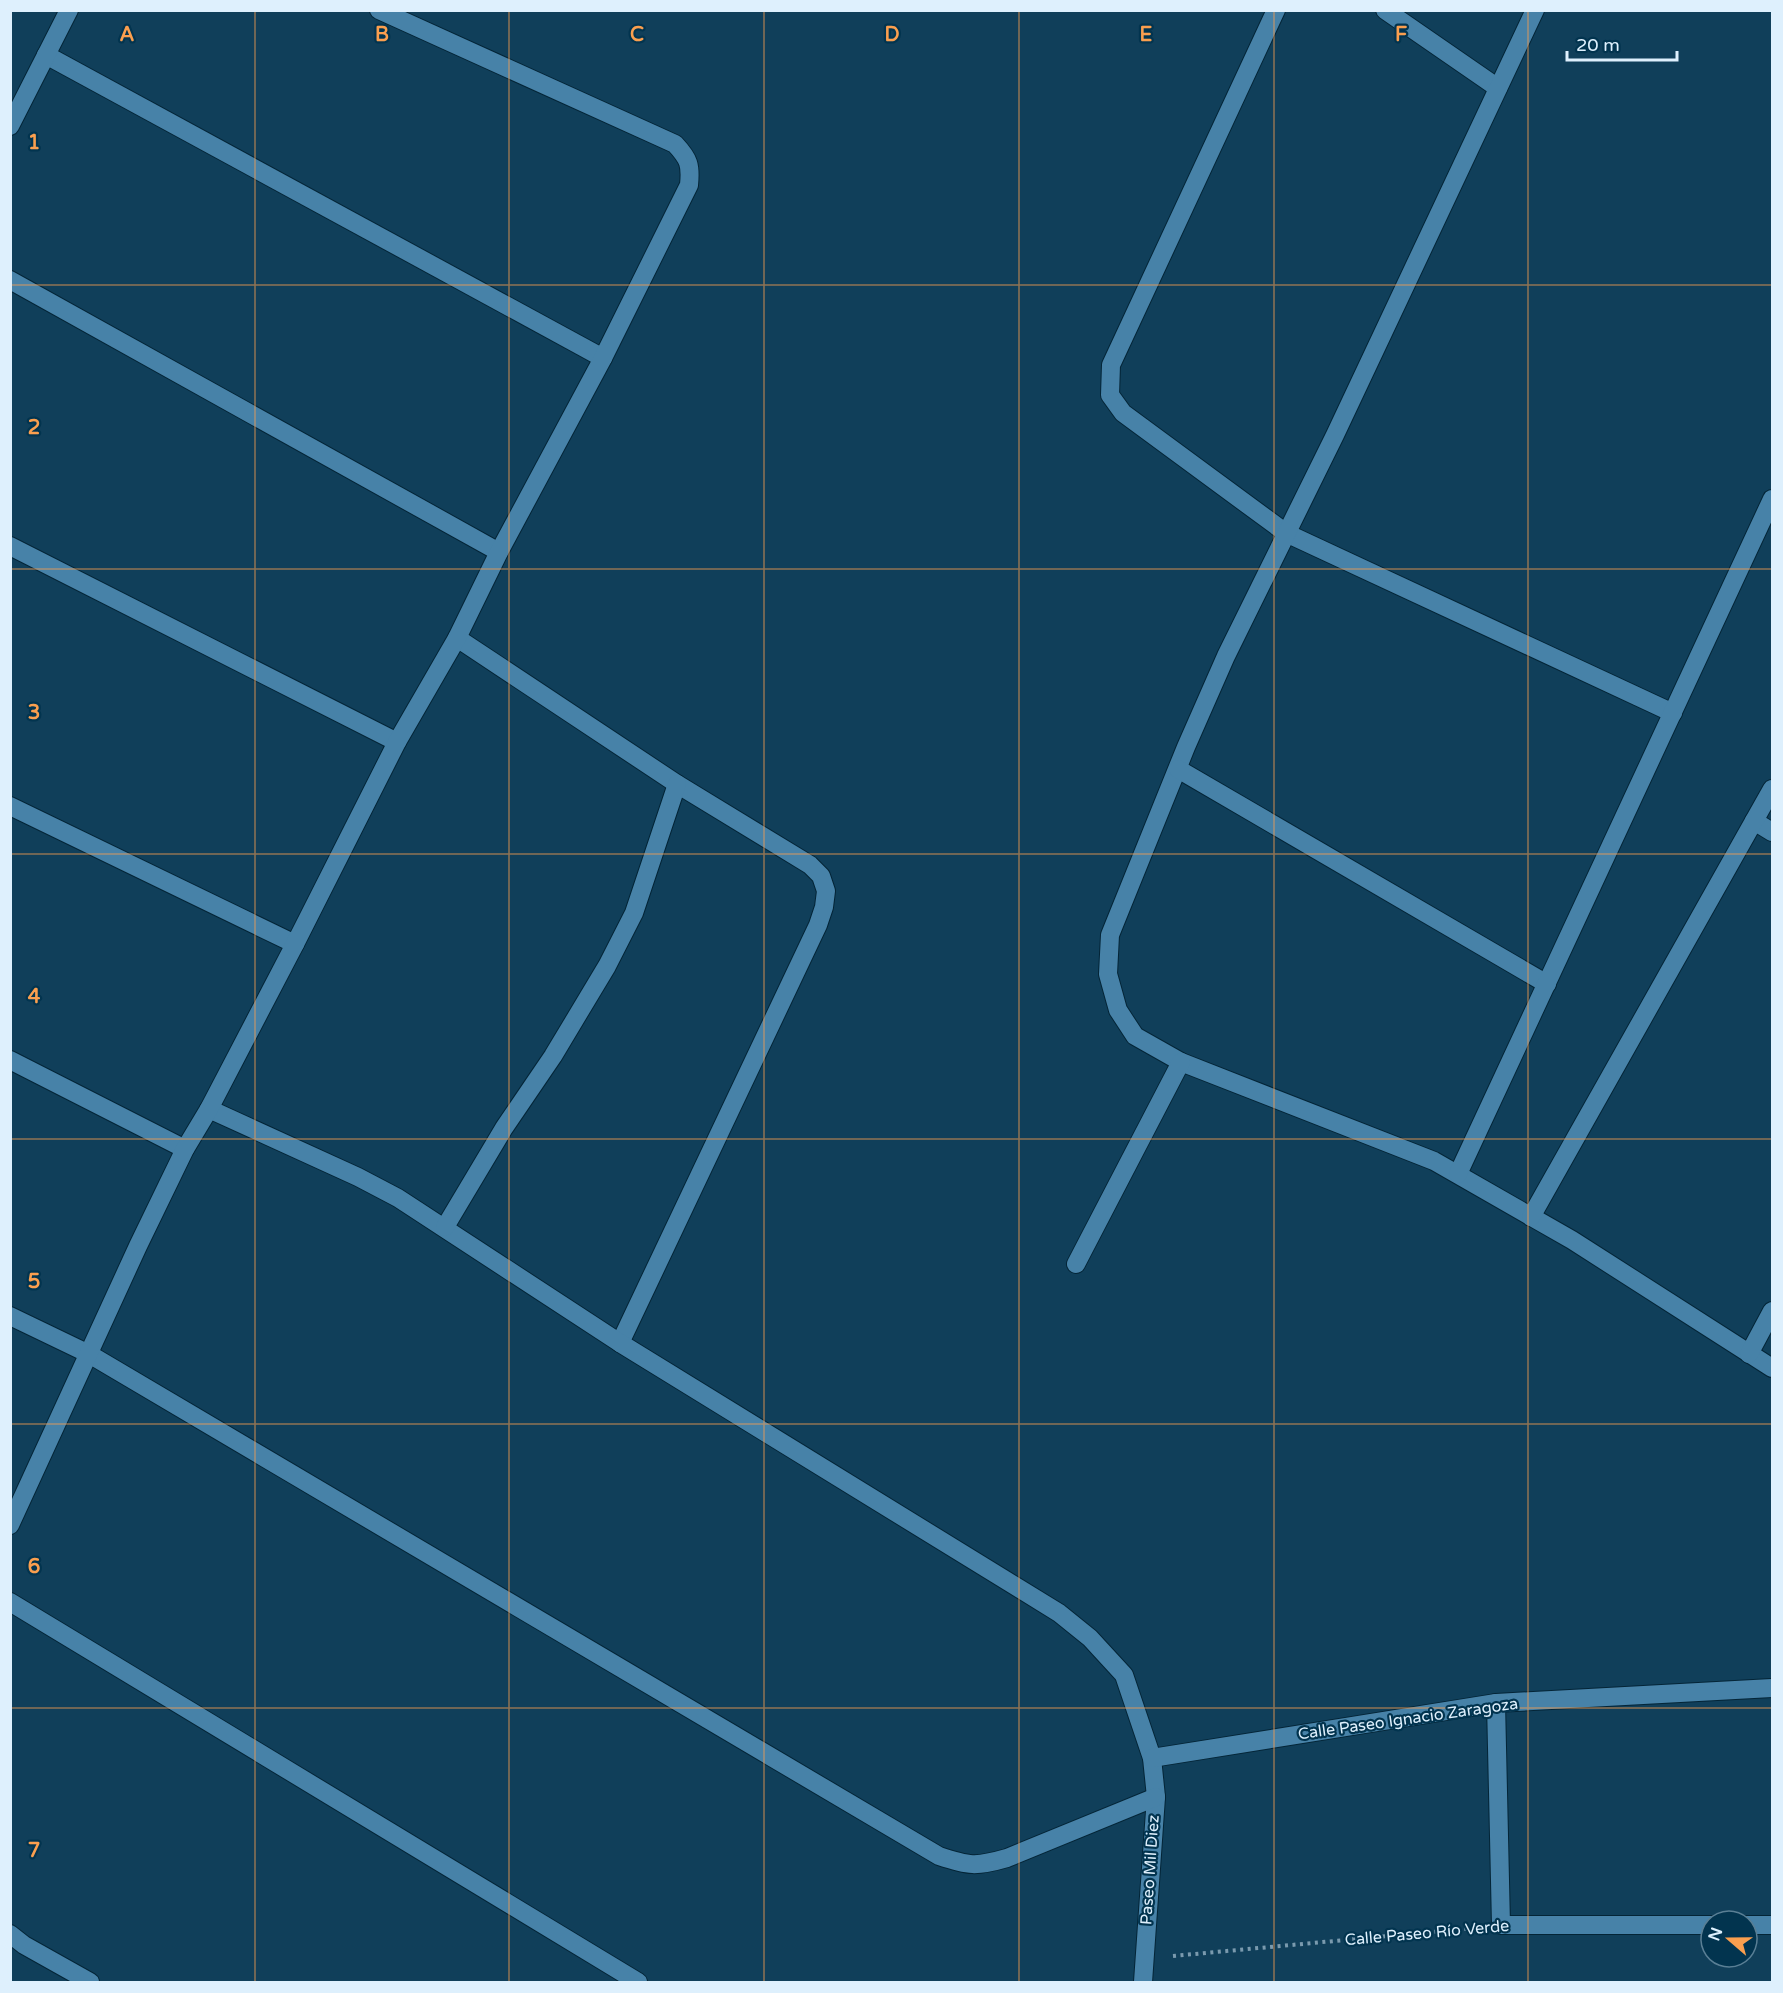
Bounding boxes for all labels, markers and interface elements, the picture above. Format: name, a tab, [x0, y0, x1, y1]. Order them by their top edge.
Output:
text: A	[120, 23, 135, 47]
text: B	[375, 23, 389, 47]
text: C	[630, 23, 644, 47]
text: D	[884, 23, 900, 47]
text: E	[1140, 23, 1153, 47]
text: F	[1395, 23, 1407, 47]
scale bar	[1567, 24, 1676, 62]
text: 20 m	[1576, 34, 1620, 56]
text: 1	[28, 131, 40, 155]
text: 2	[28, 416, 40, 440]
text: 3	[28, 701, 40, 725]
text: 4	[28, 985, 41, 1009]
text: 5	[28, 1270, 40, 1294]
text: 6	[28, 1555, 40, 1579]
street label: Calle Paseo Ignacio Zaragoza	[1297, 1694, 1519, 1744]
street label: Paseo Mil Diez	[1136, 1814, 1164, 1926]
text: 7	[28, 1839, 40, 1863]
north arrow	[1699, 1909, 1759, 1969]
street label: Calle Paseo Río Verde	[1344, 1916, 1510, 1950]
text: N	[1704, 1925, 1727, 1944]

